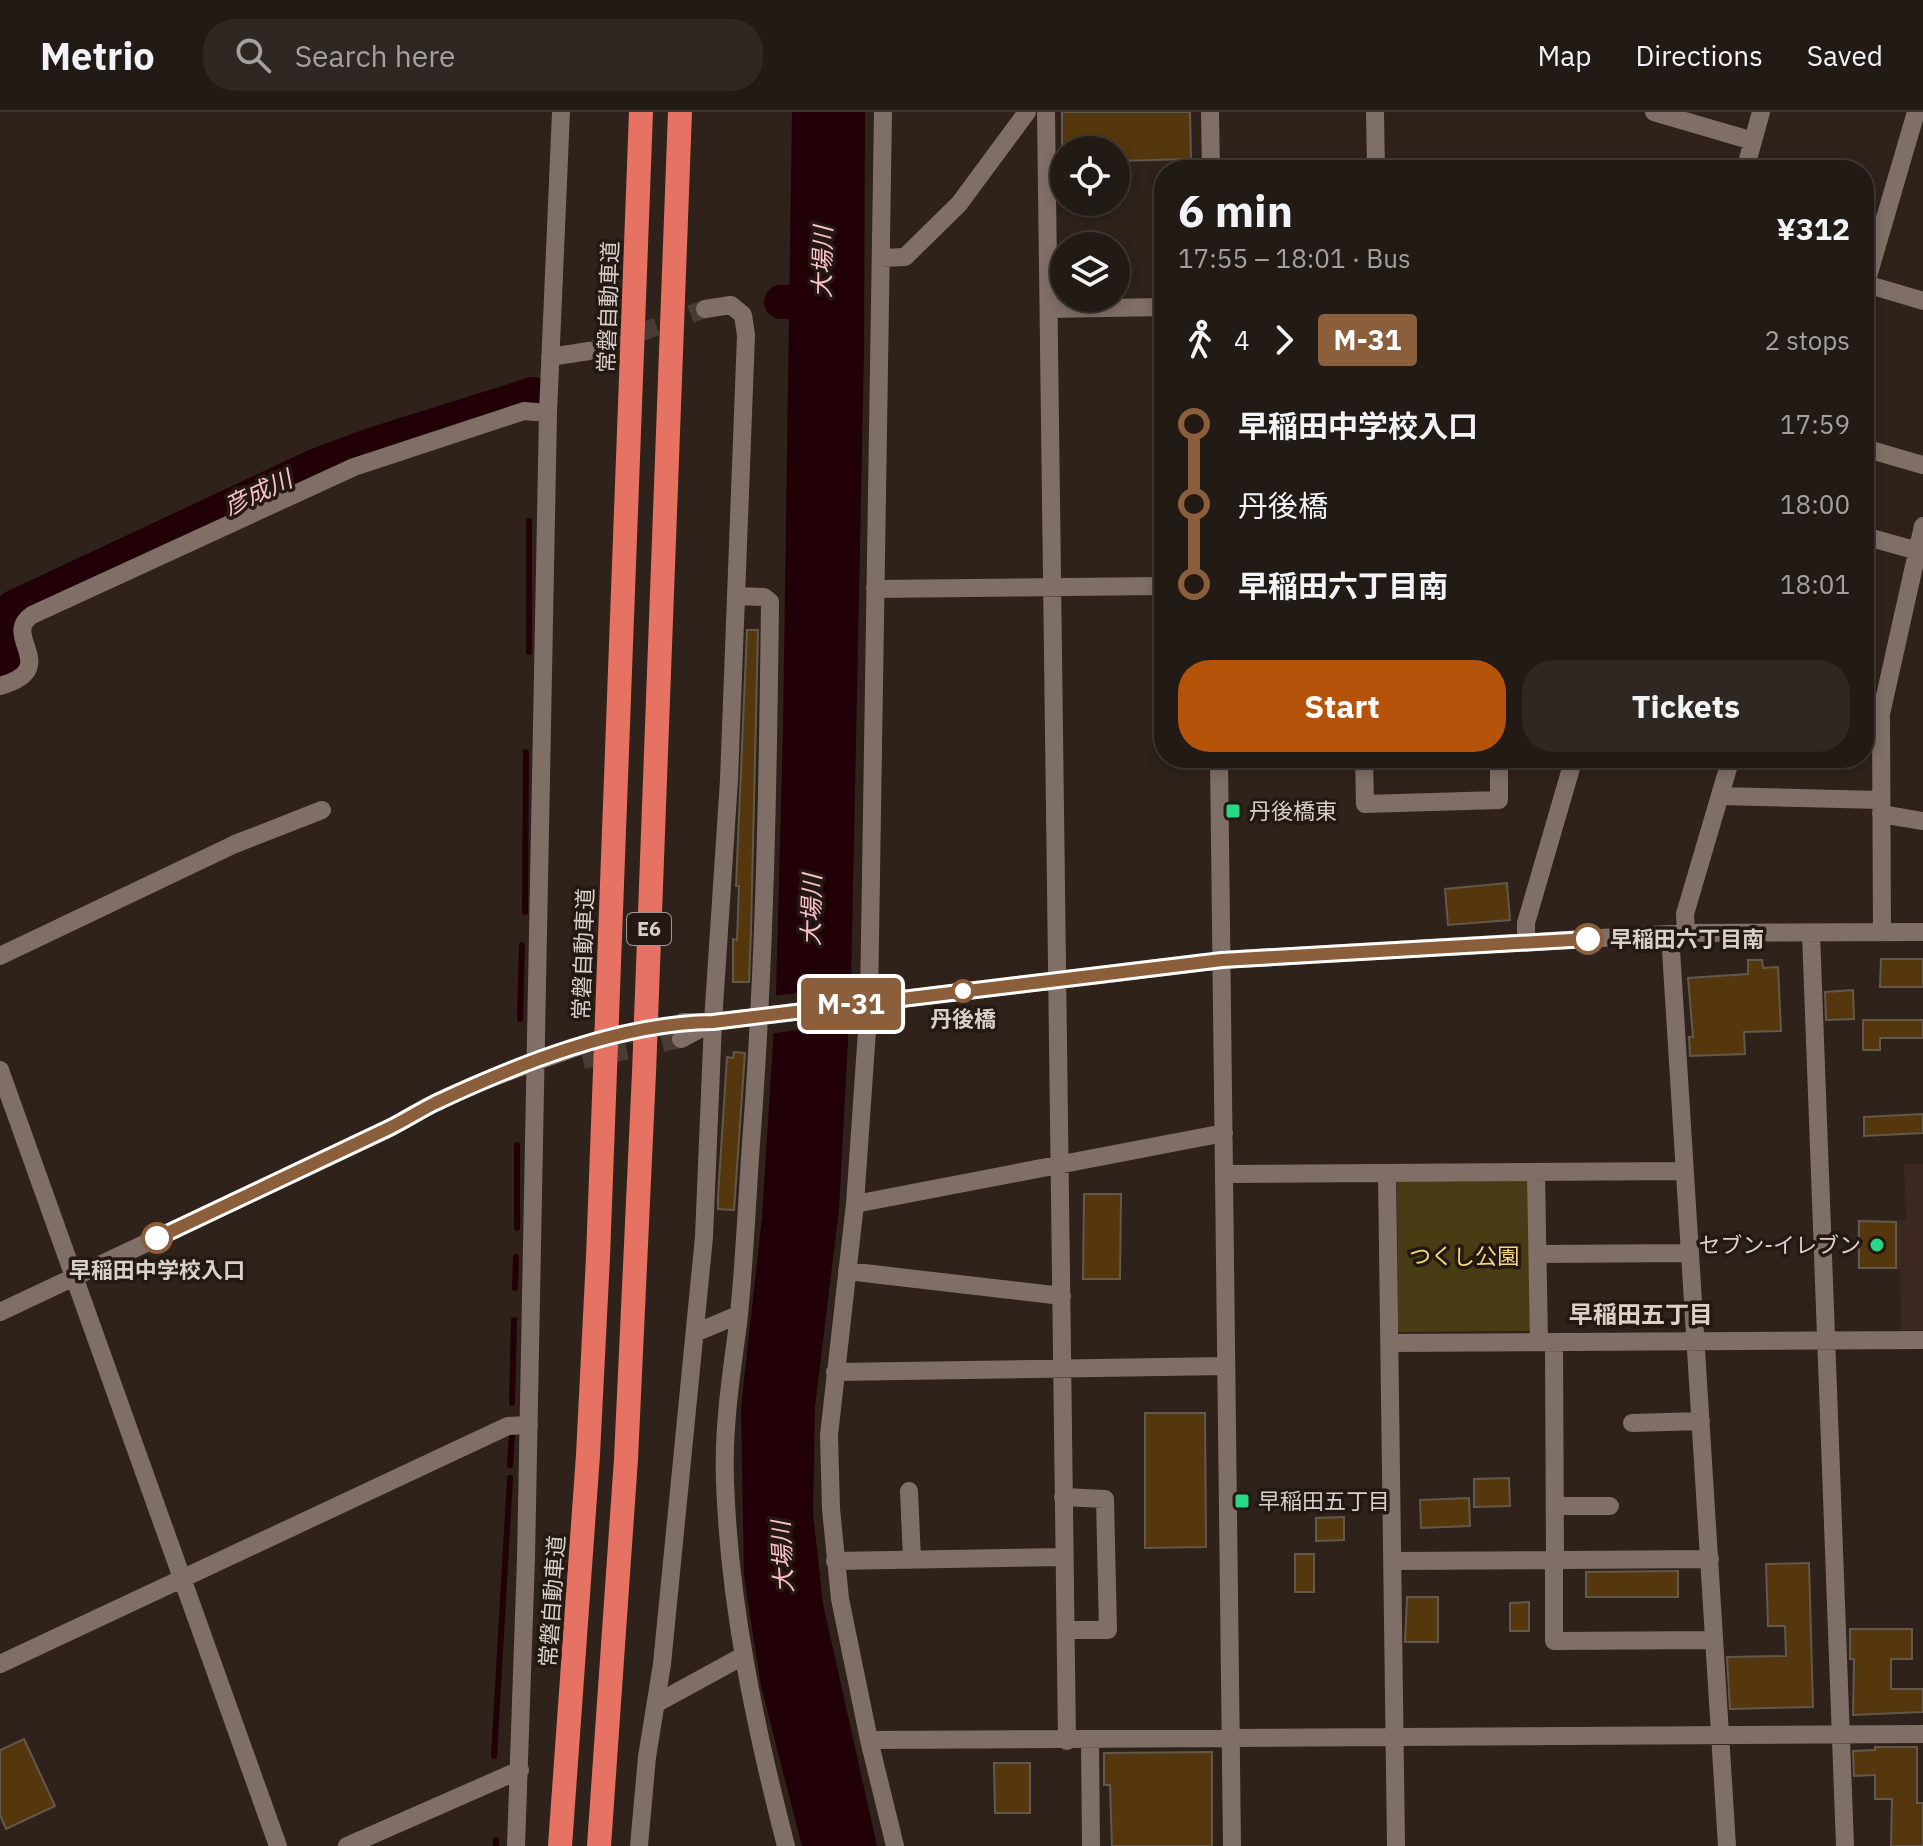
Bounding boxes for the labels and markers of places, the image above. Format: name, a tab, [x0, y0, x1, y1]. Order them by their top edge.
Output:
place label: 丹後橋東	[1249, 796, 1337, 825]
marker: 丹後橋東	[1224, 802, 1242, 820]
marker: 早稲田六丁目南	[1573, 924, 1603, 954]
place label: 早稲田六丁目南	[1610, 924, 1764, 953]
marker: 丹後橋	[952, 980, 974, 1002]
place label: 丹後橋	[930, 1004, 996, 1033]
marker: 早稲田中学校入口	[142, 1223, 172, 1253]
place label: セブン-イレブン	[1698, 1230, 1861, 1259]
marker: セブン-イレブン	[1868, 1236, 1886, 1254]
place label: 早稲田中学校入口	[69, 1255, 245, 1284]
place label: 早稲田五丁目	[1258, 1486, 1390, 1515]
marker: 早稲田五丁目	[1233, 1492, 1251, 1510]

